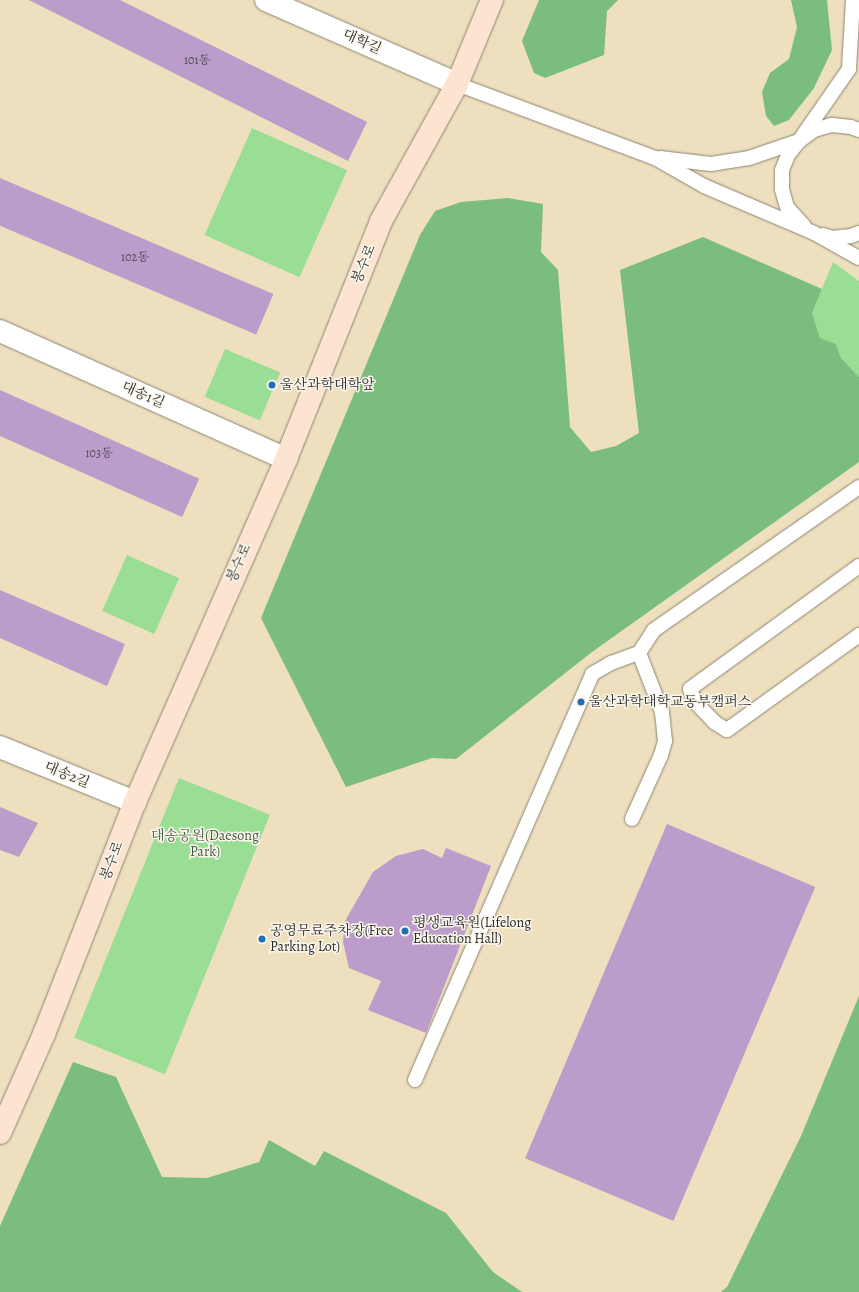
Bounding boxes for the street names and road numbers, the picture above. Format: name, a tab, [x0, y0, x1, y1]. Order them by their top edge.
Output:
street label: 대학길	[340, 26, 384, 58]
street label: 봉수로	[349, 242, 379, 286]
street label: 대송1길	[119, 378, 167, 412]
street label: 봉수로	[223, 541, 255, 585]
street label: 대송2길	[42, 758, 92, 792]
street label: 봉수로	[97, 839, 127, 883]

